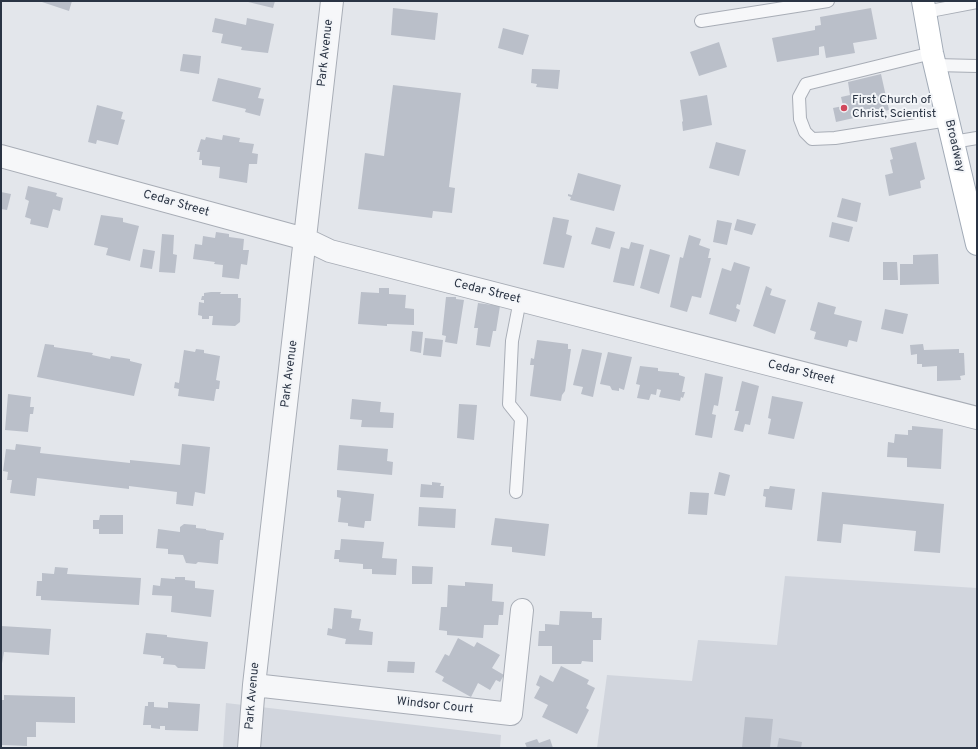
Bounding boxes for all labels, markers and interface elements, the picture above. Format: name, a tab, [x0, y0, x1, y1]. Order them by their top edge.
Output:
street label: Park Avenue	[315, 19, 337, 87]
place label: First Church of Christ, Scientist	[852, 94, 936, 122]
marker: First Church of Christ, Scientist	[839, 103, 849, 113]
street label: Broadway	[941, 118, 967, 174]
street label: Cedar Street	[141, 188, 211, 220]
street label: Cedar Street	[452, 277, 522, 307]
street label: Park Avenue	[279, 340, 301, 408]
street label: Cedar Street	[766, 358, 836, 388]
street label: Park Avenue	[243, 662, 263, 730]
street label: Windsor Court	[396, 695, 474, 717]

